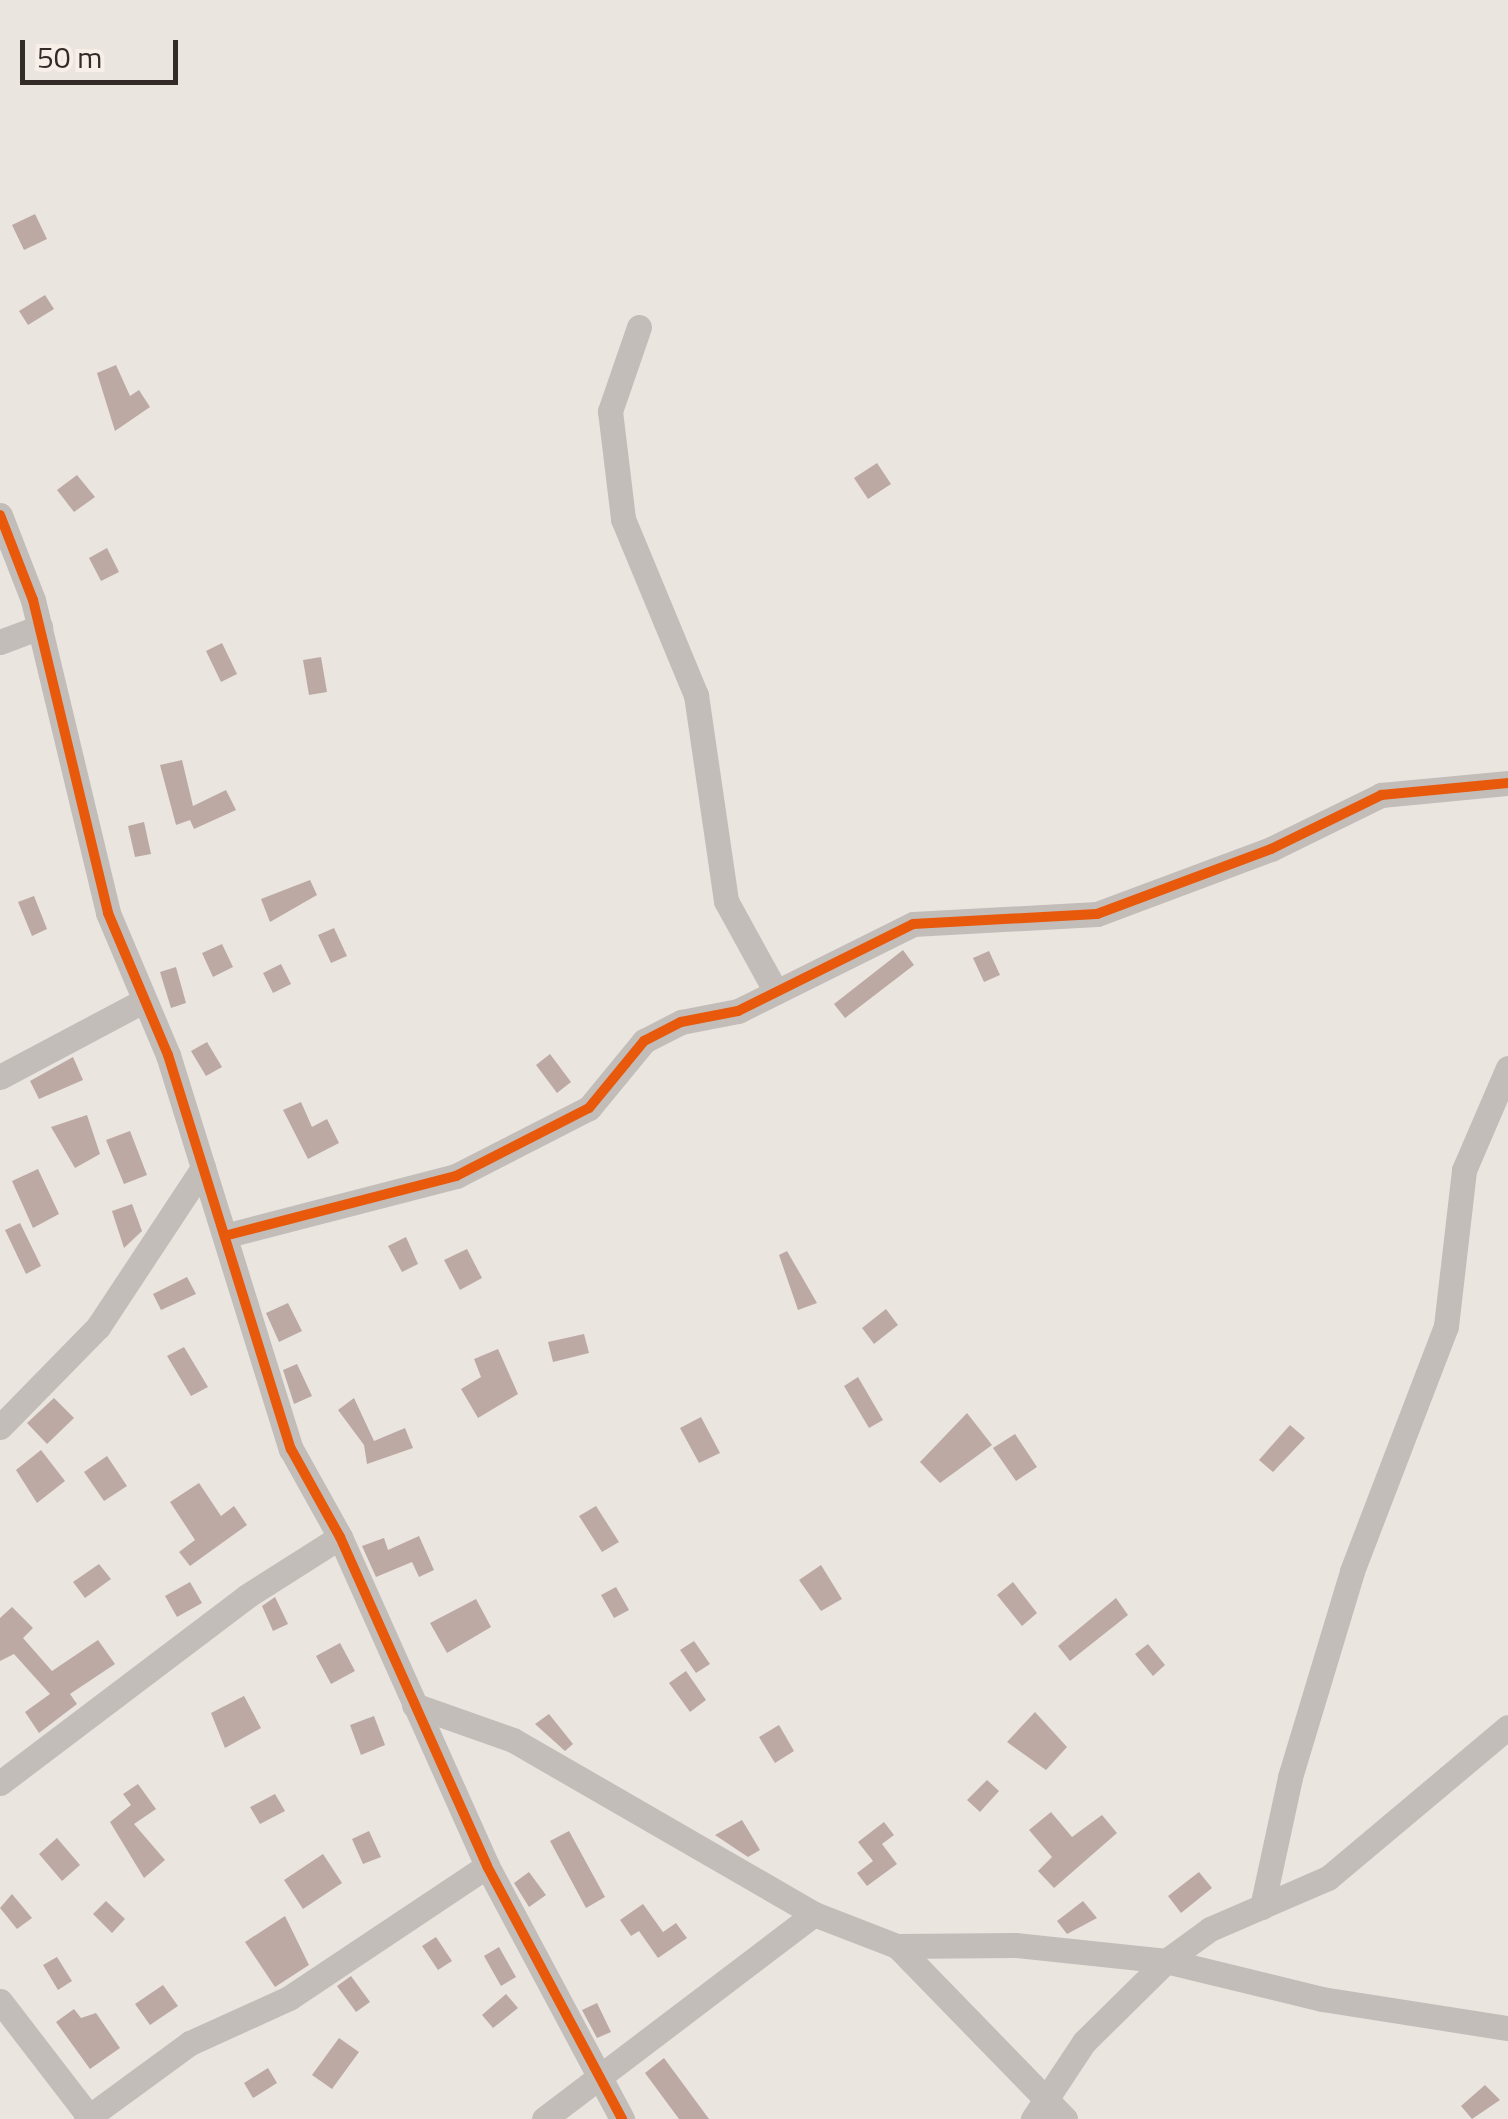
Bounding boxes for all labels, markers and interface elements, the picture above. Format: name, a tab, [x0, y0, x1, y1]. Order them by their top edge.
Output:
scale bar	[25, 20, 182, 82]
text: 50 m	[37, 34, 102, 80]

